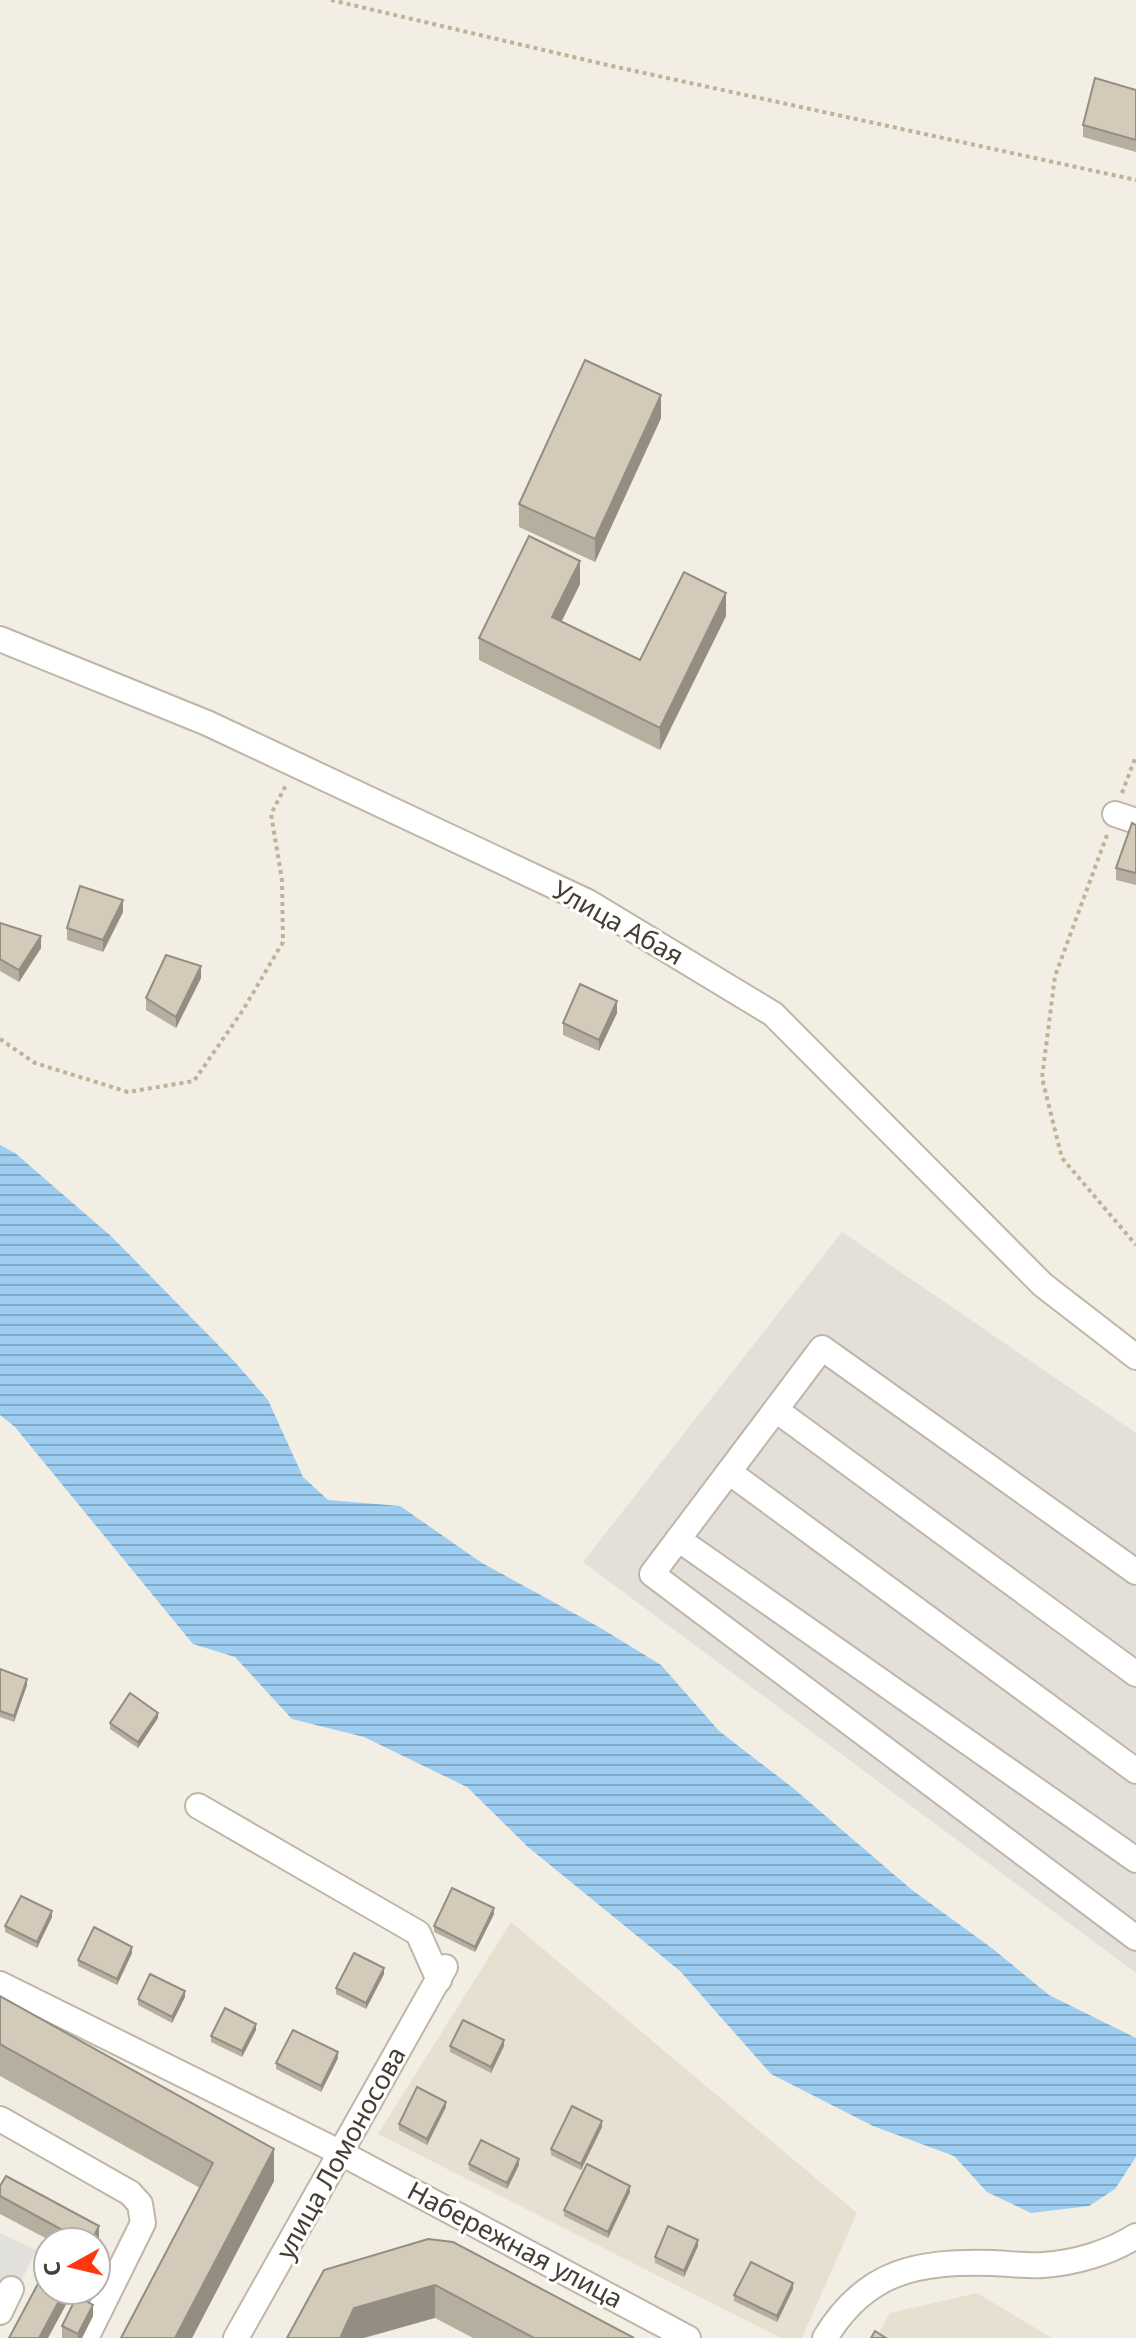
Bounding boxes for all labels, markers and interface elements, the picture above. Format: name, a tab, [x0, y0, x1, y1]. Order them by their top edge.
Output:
street label: Улица Абая	[546, 871, 691, 973]
street label: улица Ломоносова	[267, 2040, 414, 2265]
street label: Набережная улица	[402, 2172, 629, 2316]
north arrow	[32, 2226, 112, 2306]
text: С	[35, 2260, 67, 2278]

